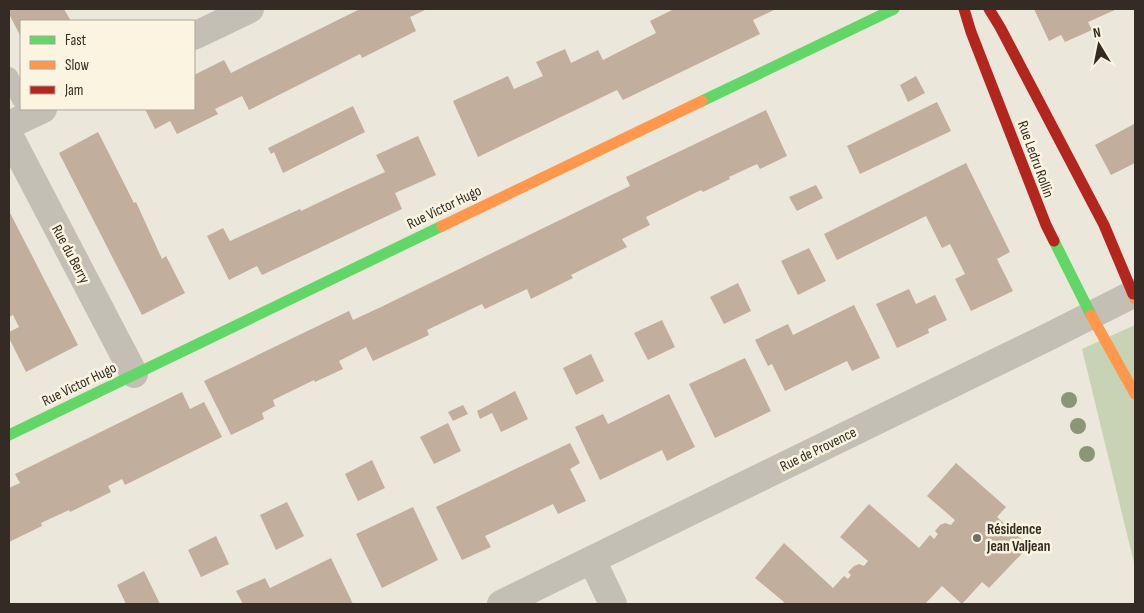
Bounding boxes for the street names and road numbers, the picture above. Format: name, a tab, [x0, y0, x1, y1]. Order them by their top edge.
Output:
street label: Rue Ledru Rollin	[1013, 118, 1058, 200]
street label: Rue Victor Hugo	[404, 181, 485, 234]
street label: Rue du Berry	[47, 222, 94, 287]
street label: Rue Victor Hugo	[39, 358, 120, 411]
street label: Rue de Provence	[777, 423, 860, 476]

